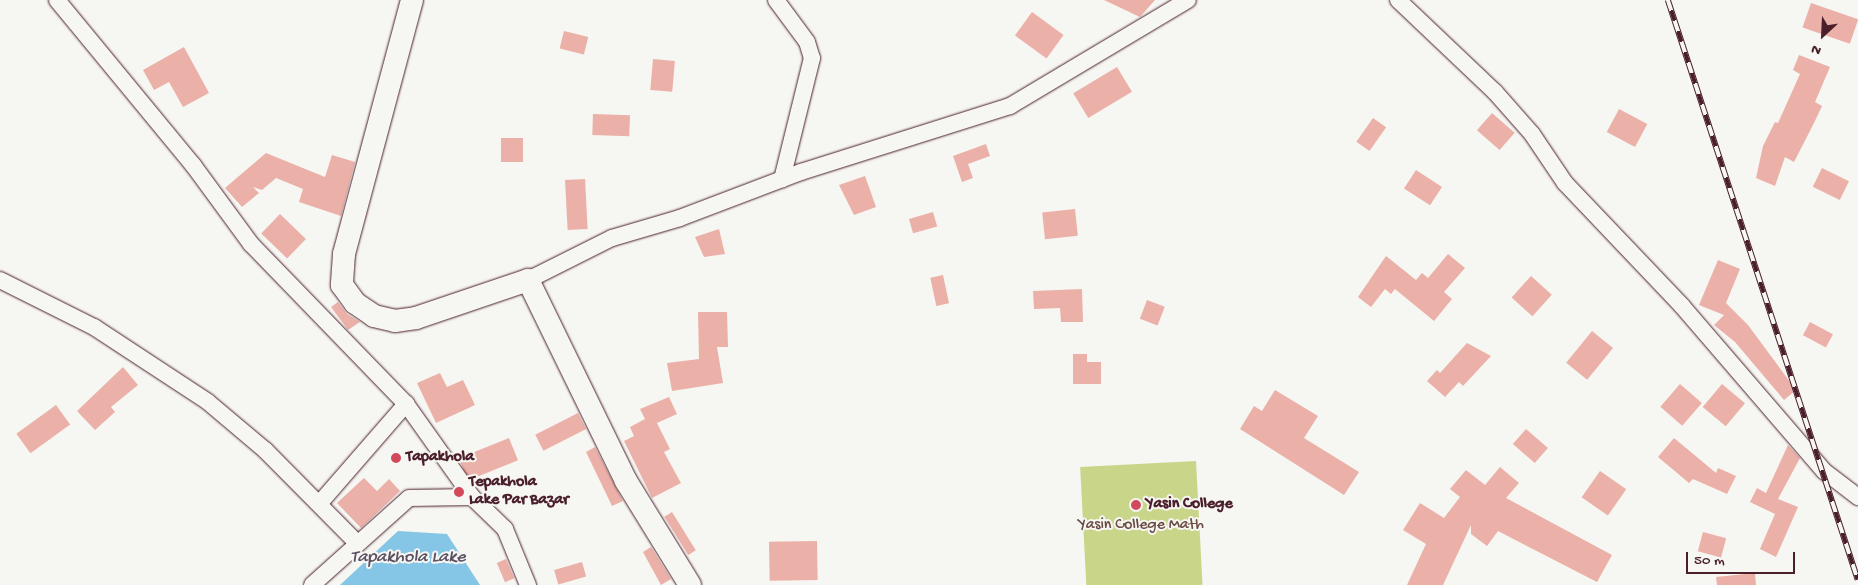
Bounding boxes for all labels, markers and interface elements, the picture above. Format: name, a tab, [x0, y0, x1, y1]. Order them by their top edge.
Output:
north arrow	[1798, 10, 1848, 60]
text: N	[1809, 39, 1824, 59]
place label: Tapakhola	[406, 448, 474, 468]
marker: Tapakhola	[390, 452, 402, 464]
place label: Tepakhola Lake Par Bazar	[469, 473, 569, 511]
marker: Tepakhola Lake Par Bazar	[453, 486, 465, 498]
place label: Yasin College	[1146, 495, 1233, 515]
marker: Yasin College	[1130, 499, 1142, 511]
park label: Yasin College Math	[1078, 516, 1204, 536]
scale bar	[1688, 542, 1797, 574]
water label: Tapakhola Lake	[351, 547, 465, 569]
text: 50 m	[1694, 552, 1725, 570]

